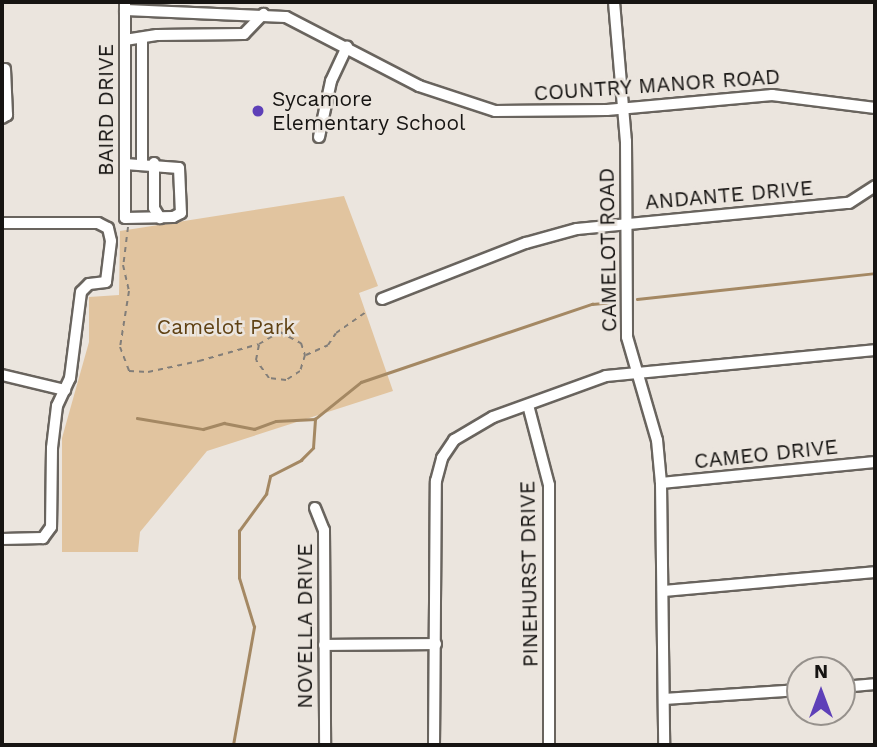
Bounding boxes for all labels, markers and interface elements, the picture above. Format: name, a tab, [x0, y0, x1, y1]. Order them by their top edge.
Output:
street label: BAIRD DRIVE	[93, 44, 119, 176]
street label: COUNTRY MANOR ROAD	[532, 64, 782, 106]
place label: Sycamore Elementary School	[272, 86, 466, 136]
marker: Sycamore Elementary School	[250, 103, 266, 119]
street label: CAMELOT ROAD	[594, 167, 622, 333]
street label: ANDANTE DRIVE	[644, 175, 814, 215]
park label: Camelot Park	[157, 314, 295, 340]
street label: CAMEO DRIVE	[693, 434, 839, 474]
street label: PINEHURST DRIVE	[515, 480, 543, 668]
street label: NOVELLA DRIVE	[292, 543, 318, 709]
north arrow	[786, 656, 856, 726]
text: N	[814, 660, 828, 683]

